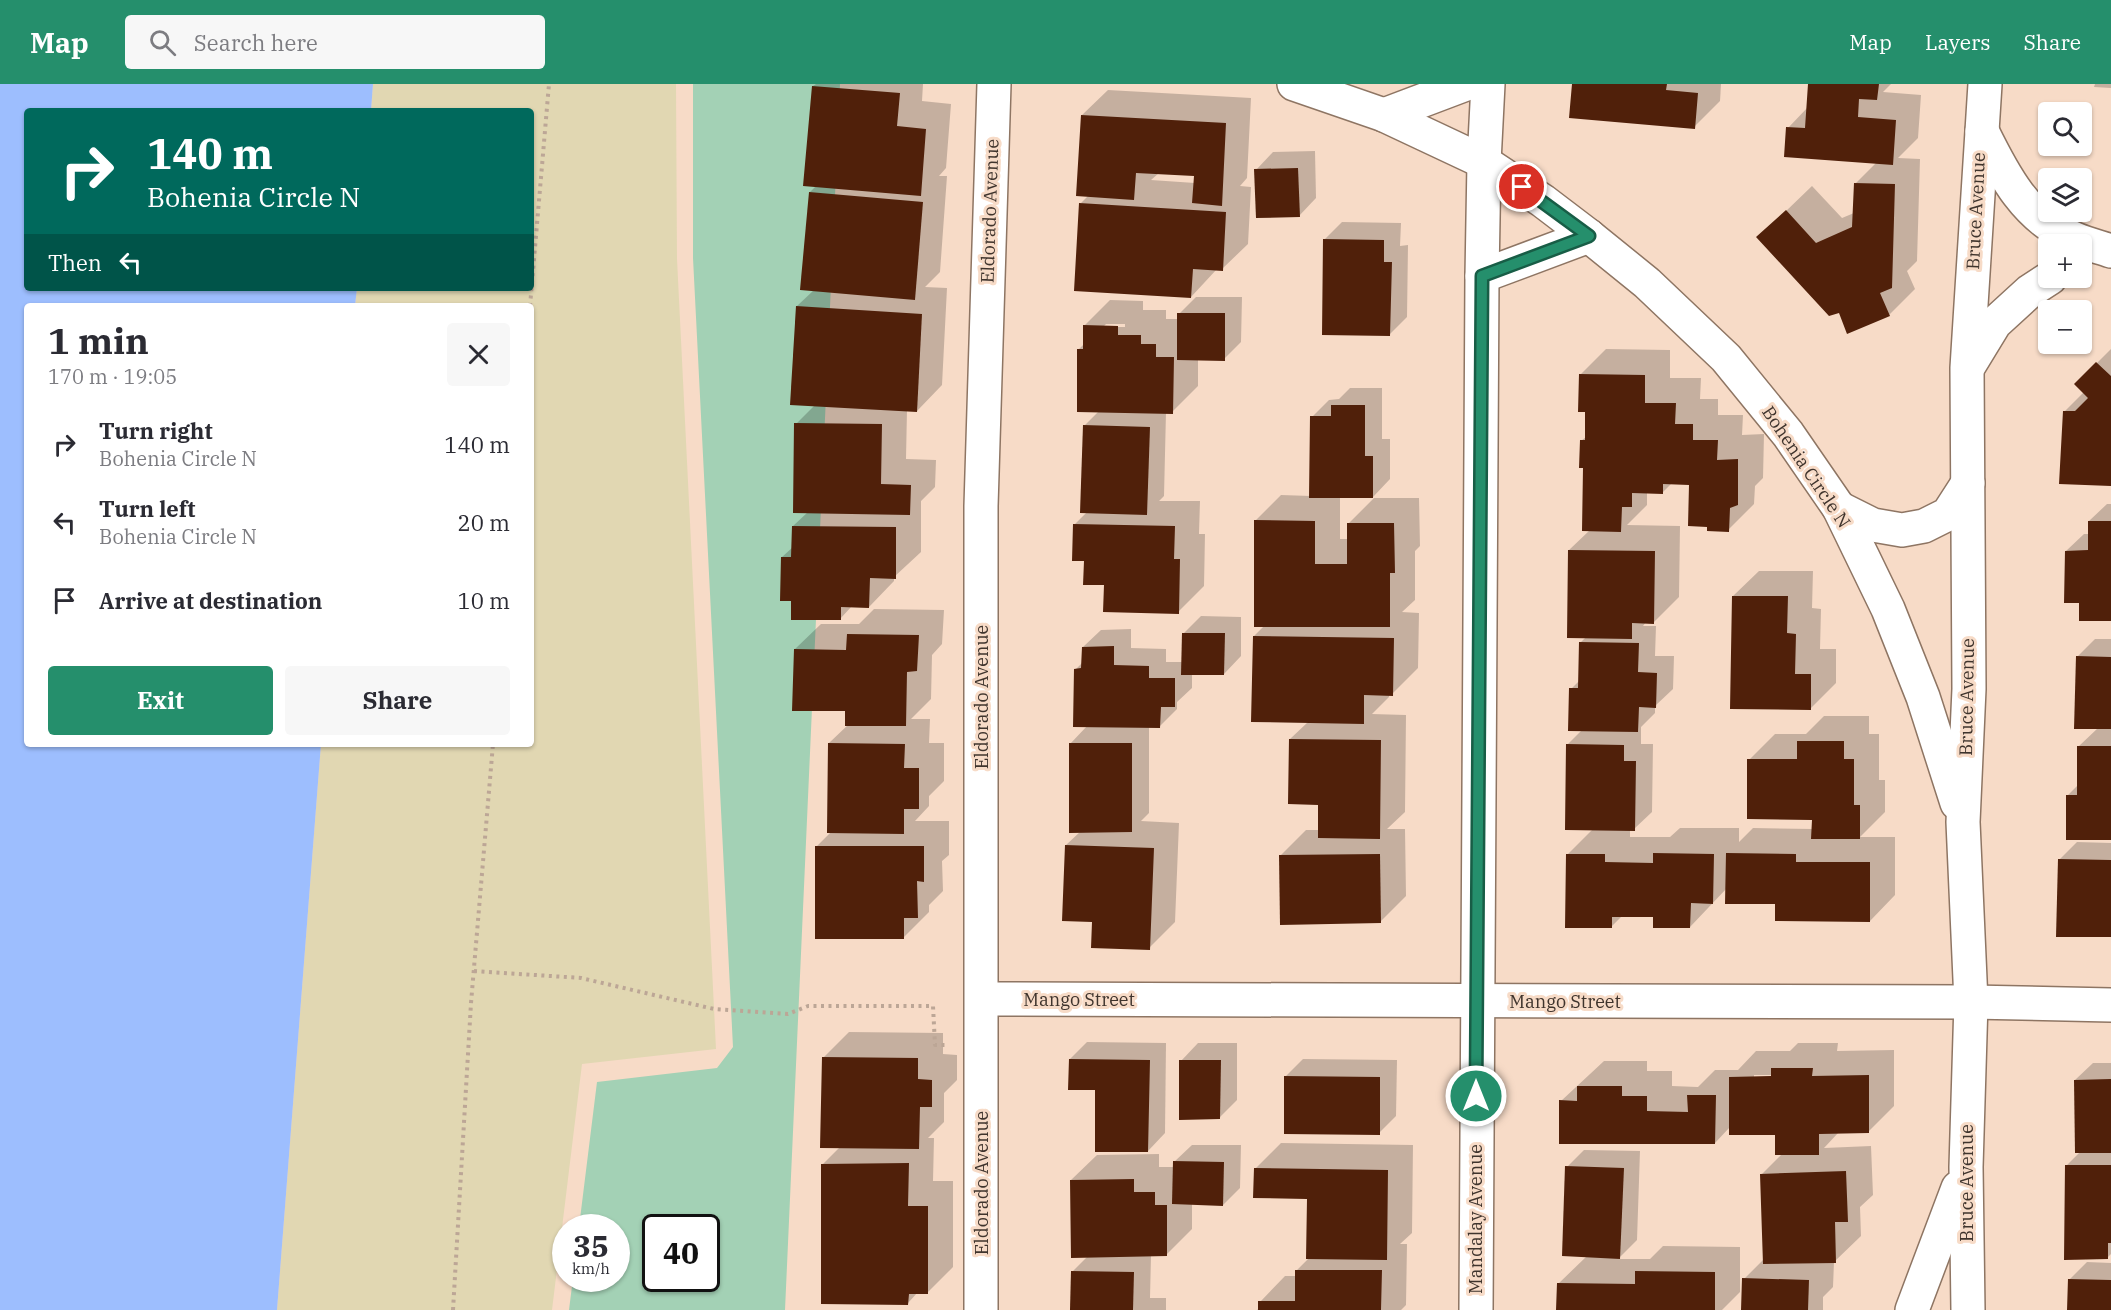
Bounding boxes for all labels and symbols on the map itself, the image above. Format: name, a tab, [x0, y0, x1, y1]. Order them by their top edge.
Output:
street label: Eldorado Avenue	[975, 138, 1004, 284]
street label: Bruce Avenue	[1961, 152, 1990, 270]
pin	[1496, 161, 1547, 212]
street label: Bohenia Circle N	[1757, 401, 1856, 532]
street label: Eldorado Avenue	[970, 625, 993, 769]
street label: Bruce Avenue	[1954, 638, 1979, 756]
street label: Mango Street	[1023, 988, 1135, 1011]
street label: Mango Street	[1509, 990, 1621, 1013]
position arrow	[1444, 1064, 1508, 1128]
street label: Eldorado Avenue	[970, 1111, 993, 1255]
street label: Bruce Avenue	[1955, 1124, 1978, 1242]
street label: Mandalay Avenue	[1464, 1144, 1487, 1294]
speed limit sign: 40	[642, 1214, 720, 1292]

